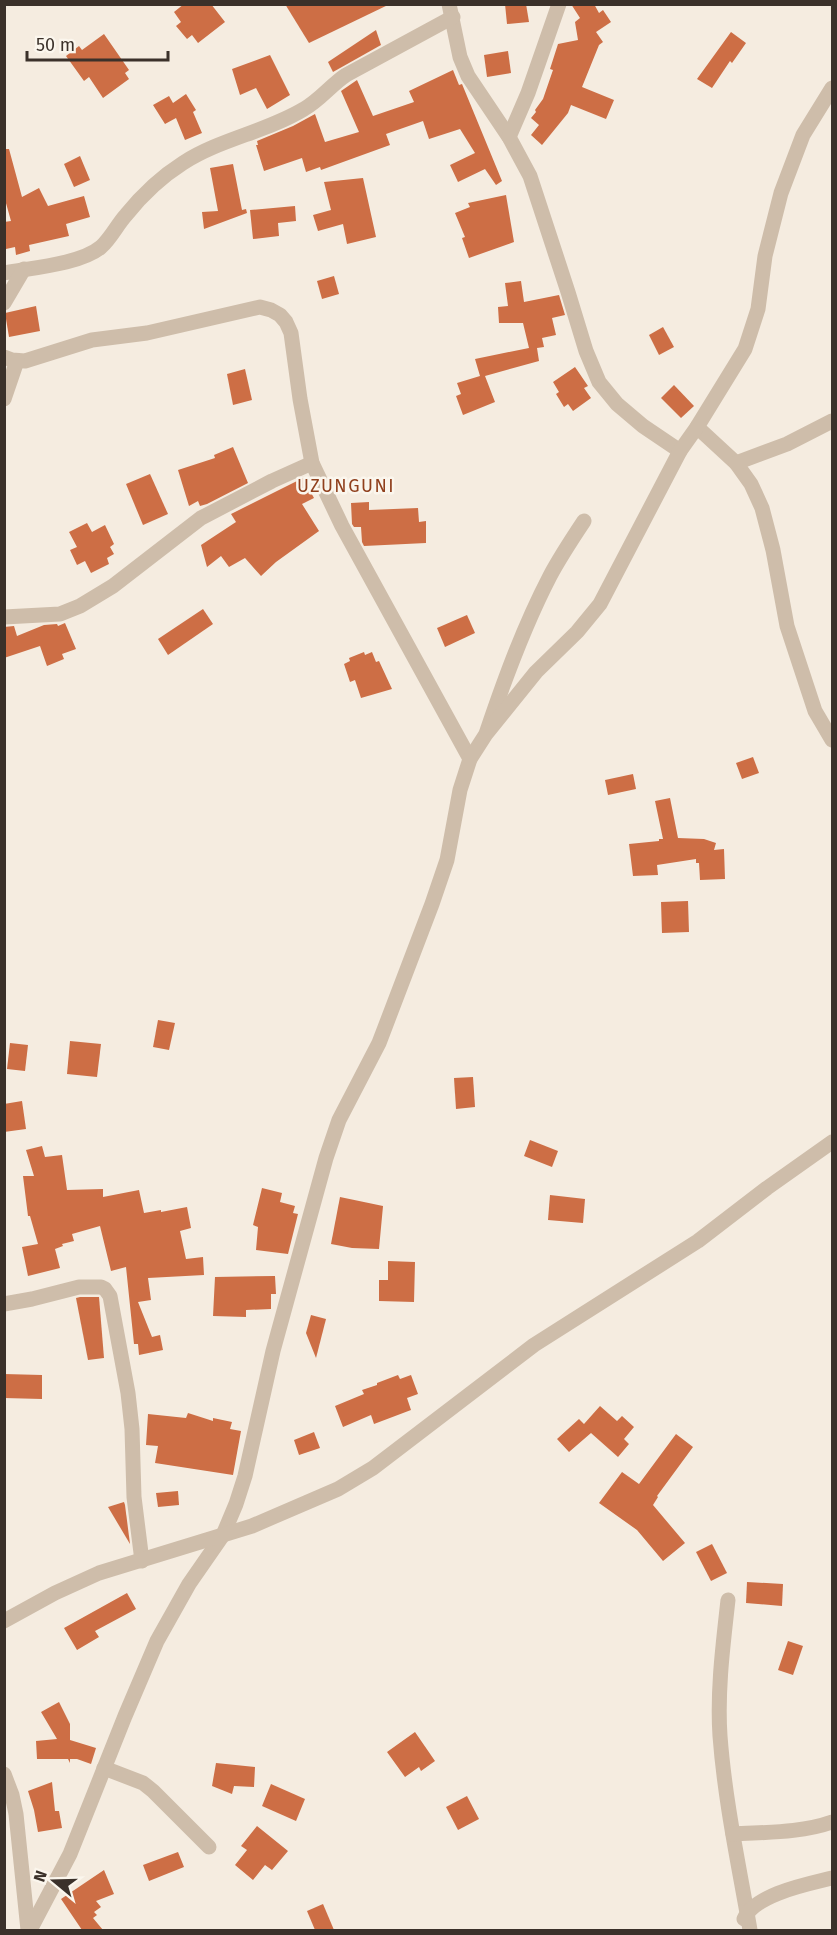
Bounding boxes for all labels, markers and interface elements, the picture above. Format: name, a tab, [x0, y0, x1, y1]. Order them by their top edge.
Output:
scale bar	[27, 24, 168, 62]
text: 50 m	[36, 34, 75, 56]
district label: UZUNGUNI	[297, 475, 395, 497]
north arrow	[24, 1851, 84, 1911]
text: N	[30, 1868, 51, 1884]

